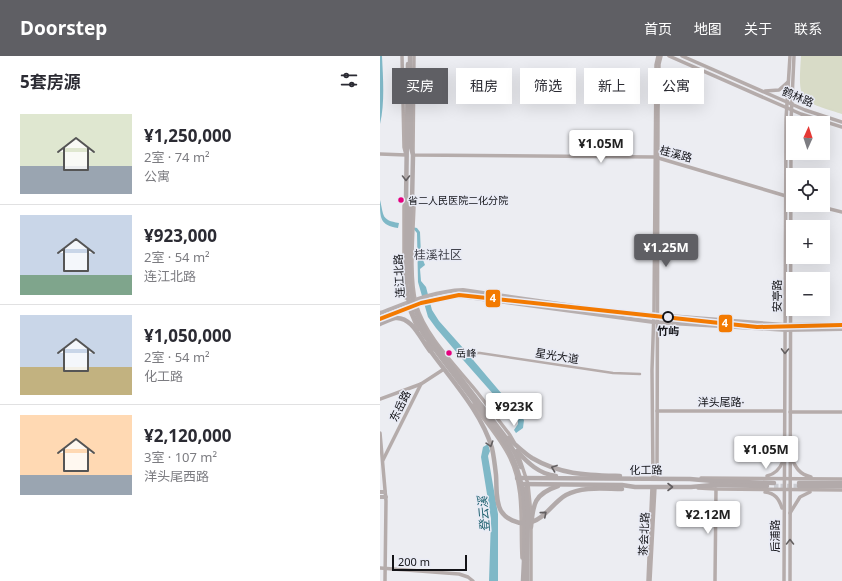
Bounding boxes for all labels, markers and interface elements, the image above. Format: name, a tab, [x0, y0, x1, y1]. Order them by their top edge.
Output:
text: Doorstep	[20, 15, 107, 41]
text: 首页	[644, 19, 672, 38]
text: 地图	[694, 19, 722, 38]
text: 关于	[744, 19, 772, 38]
text: 联系	[794, 19, 822, 38]
chip: 买房	[392, 68, 448, 104]
chip: 租房	[456, 68, 512, 104]
chip: 筛选	[520, 68, 576, 104]
chip: 新上	[584, 68, 640, 104]
chip: 公寓	[648, 68, 704, 104]
icon: filters	[338, 69, 360, 91]
text: 5套房源	[20, 70, 81, 93]
street label: 鹤林路	[780, 83, 816, 110]
north arrow	[786, 116, 830, 160]
map controls	[786, 116, 830, 316]
text: ¥1,250,000	[144, 124, 231, 147]
icon: home	[52, 130, 100, 178]
pin: ¥1.05M	[568, 130, 634, 164]
text: ¥1.05M	[578, 134, 624, 152]
street label: 桂溪路	[658, 142, 694, 165]
text: 2室 · 74 m²	[144, 148, 210, 166]
text: 公寓	[144, 167, 170, 185]
button: locate	[786, 168, 830, 212]
one-way arrow	[402, 175, 410, 181]
place label: 省二人民医院二化分院	[408, 193, 508, 207]
marker: 省二人民医院二化分院	[396, 195, 406, 205]
button: +	[786, 220, 830, 264]
text: ¥923,000	[144, 224, 217, 247]
icon: home	[52, 231, 100, 279]
pin: ¥1.25M	[633, 234, 699, 268]
text: ¥1.25M	[643, 238, 689, 256]
district label: 桂溪社区	[414, 246, 462, 263]
text: 2室 · 54 m²	[144, 248, 210, 266]
street label: 连江北路	[390, 254, 407, 298]
text: 连江北路	[144, 267, 196, 285]
button: −	[786, 272, 830, 316]
street label: 安亭路	[769, 280, 784, 313]
line badge: 4	[485, 289, 501, 308]
text: 4	[490, 290, 497, 305]
marker: 竹屿	[662, 311, 674, 323]
line badge: 4	[718, 314, 733, 333]
text: 4	[722, 315, 729, 330]
place label: 竹屿	[657, 323, 679, 338]
text: ¥1,050,000	[144, 324, 231, 347]
icon: home	[52, 331, 100, 379]
street label: 星光大道	[534, 345, 580, 366]
place label: 岳峰	[456, 346, 477, 360]
text: 2室 · 54 m²	[144, 348, 210, 366]
marker: 岳峰	[444, 348, 454, 358]
one-way arrow	[781, 348, 790, 354]
text: 化工路	[144, 367, 183, 385]
street label: 东岳路	[386, 388, 414, 424]
pin: ¥923K	[486, 393, 542, 427]
street label: 洋头尾路·	[698, 394, 745, 409]
text: ¥923K	[495, 397, 533, 415]
text: ¥2,120,000	[144, 424, 231, 447]
icon: home	[52, 431, 100, 479]
pin: ¥1.05M	[733, 436, 799, 470]
text: ¥1.05M	[743, 440, 789, 458]
one-way arrow	[485, 441, 494, 448]
text: 3室 · 107 m²	[144, 448, 217, 466]
street label: 化工路	[629, 462, 663, 477]
one-way arrow	[550, 465, 557, 473]
text: 洋头尾西路	[144, 467, 209, 485]
one-way arrow	[667, 483, 673, 491]
water label: 登云溪	[473, 493, 494, 533]
pin: ¥2.12M	[675, 501, 741, 535]
text: ¥2.12M	[685, 505, 731, 523]
one-way arrow	[539, 512, 547, 519]
street label: 茶会北路	[635, 512, 652, 556]
street label: 后浦路	[767, 520, 782, 553]
one-way arrow	[786, 539, 794, 545]
scale bar	[392, 553, 467, 572]
text: 200 m	[398, 554, 430, 569]

